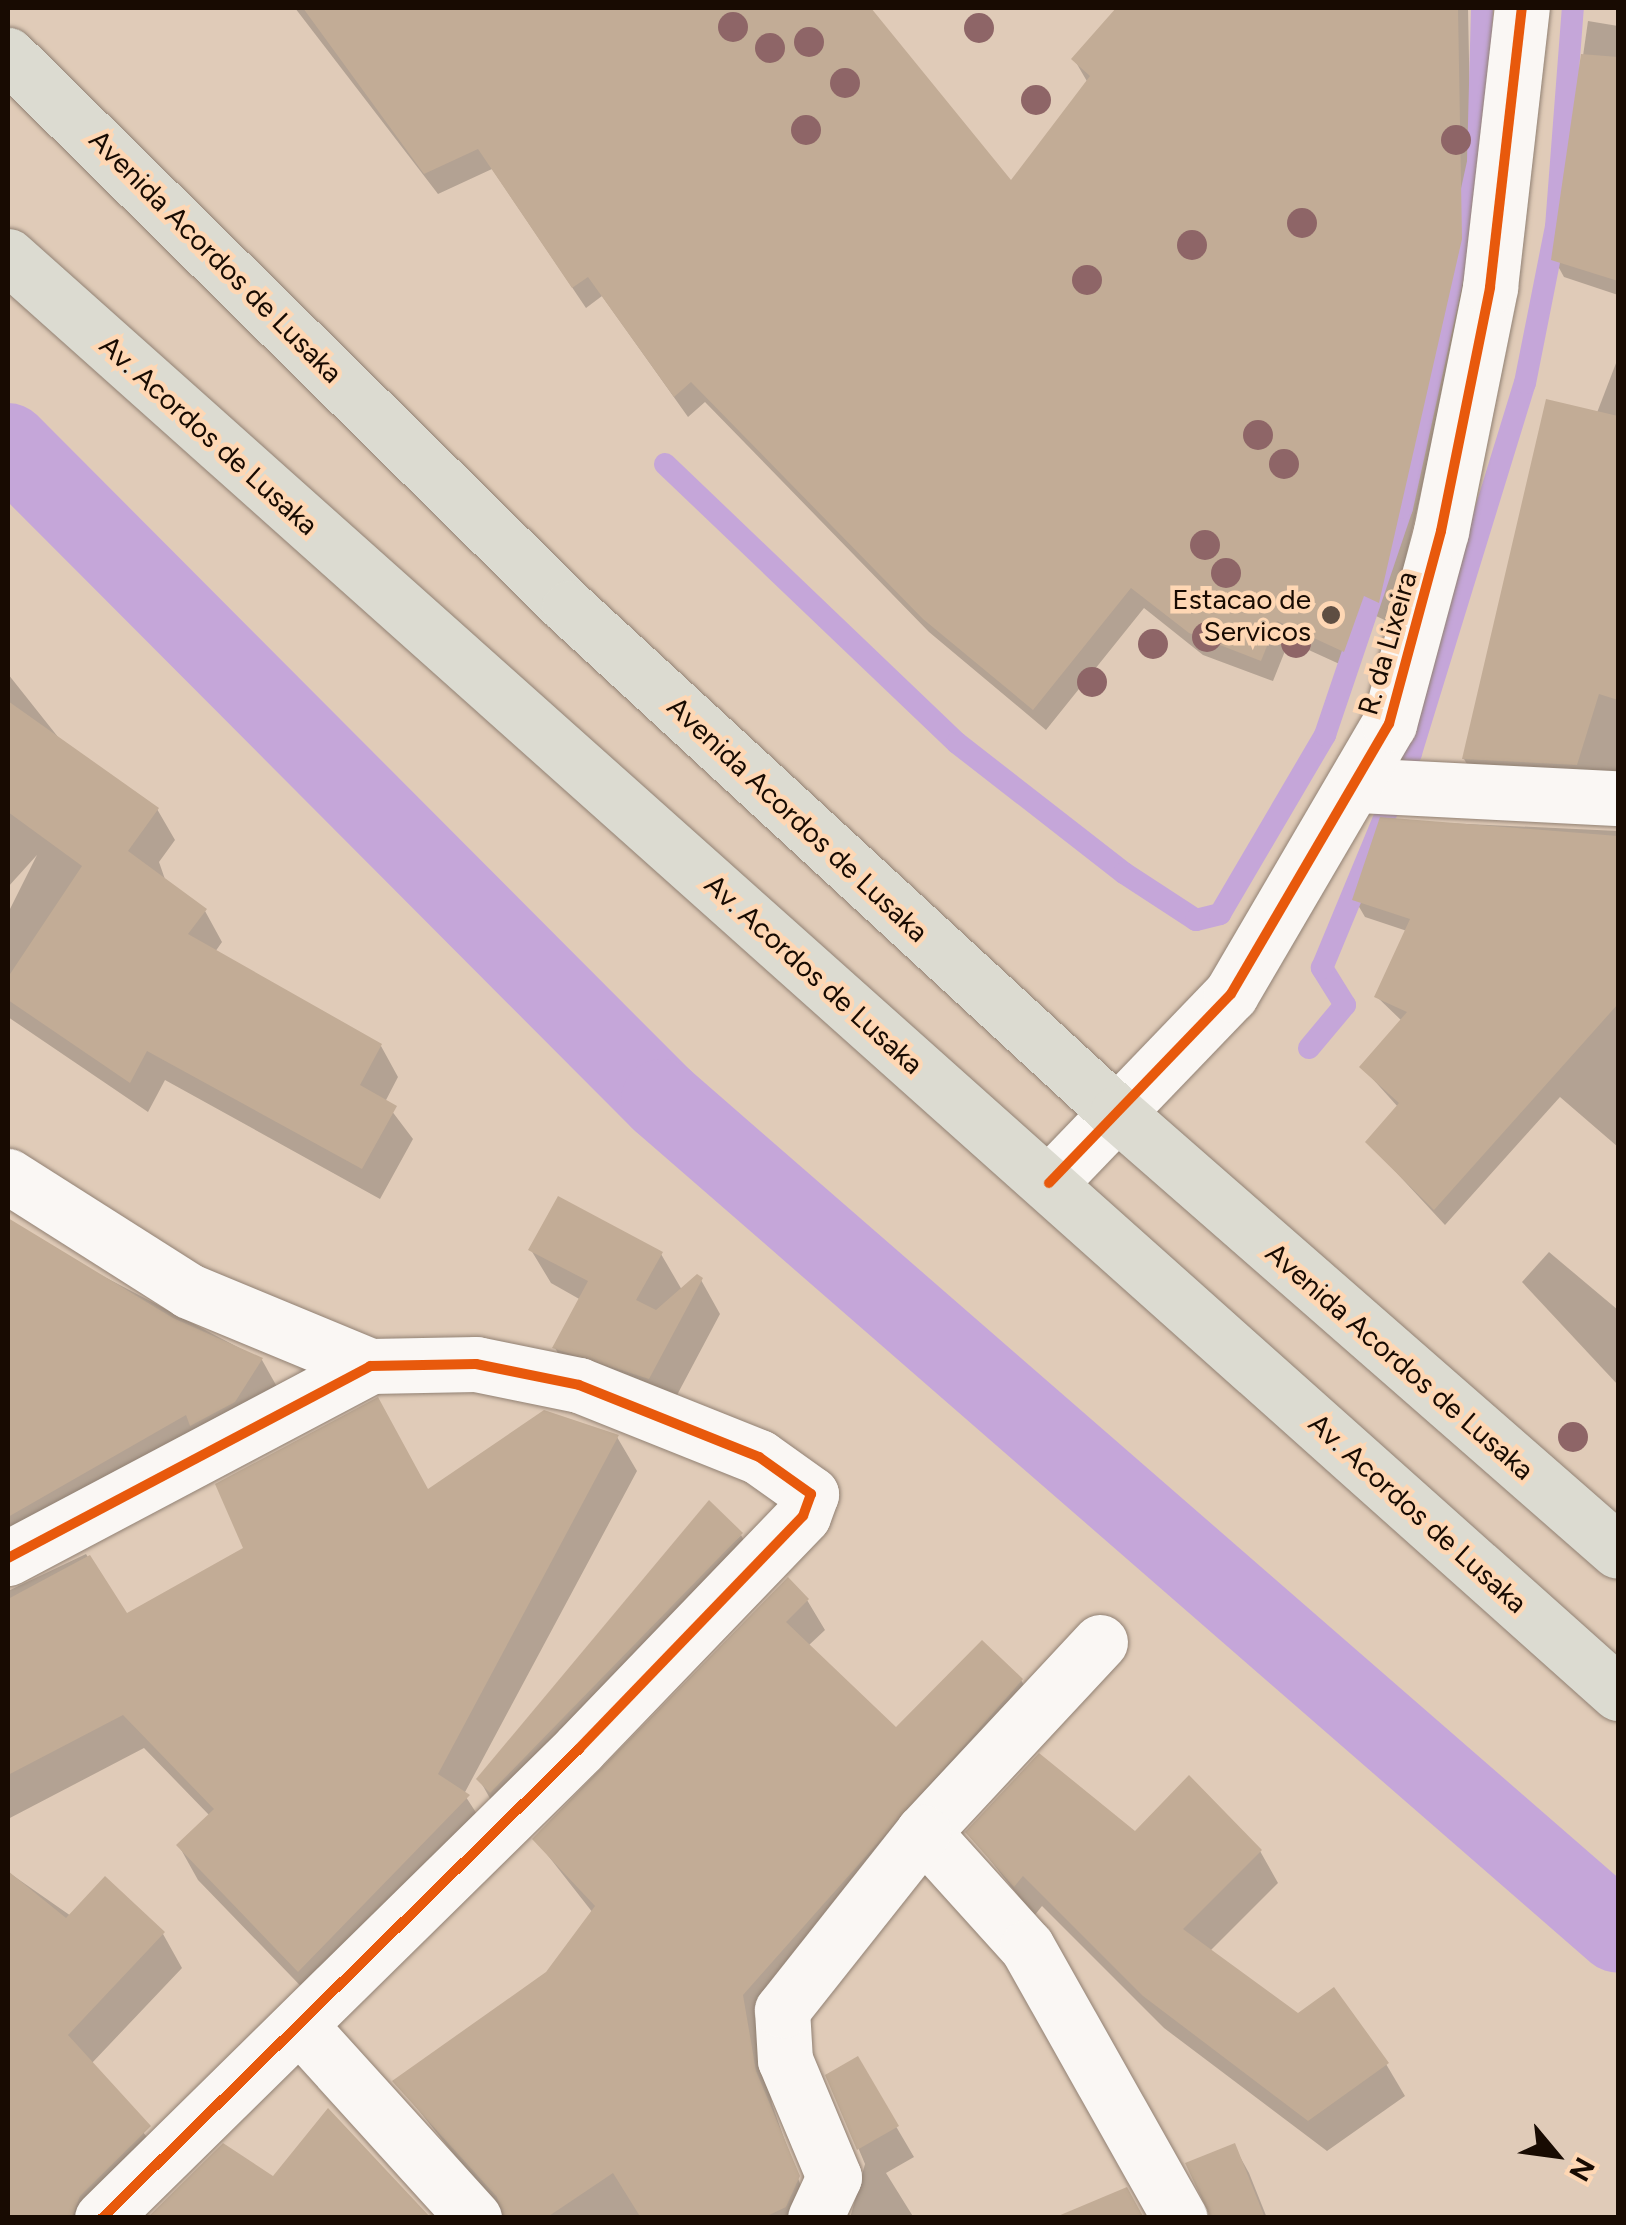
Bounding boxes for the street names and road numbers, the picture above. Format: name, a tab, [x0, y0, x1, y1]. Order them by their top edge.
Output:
street label: Avenida Acordos de Lusaka	[83, 123, 349, 389]
street label: Av. Acordos de Lusaka	[93, 328, 325, 542]
street label: R. da Lixeira	[1351, 567, 1423, 719]
street label: Avenida Acordos de Lusaka	[661, 689, 935, 949]
street label: Av. Acordos de Lusaka	[698, 867, 930, 1081]
street label: Avenida Acordos de Lusaka	[1259, 1236, 1541, 1486]
street label: Av. Acordos de Lusaka	[1302, 1406, 1534, 1620]

